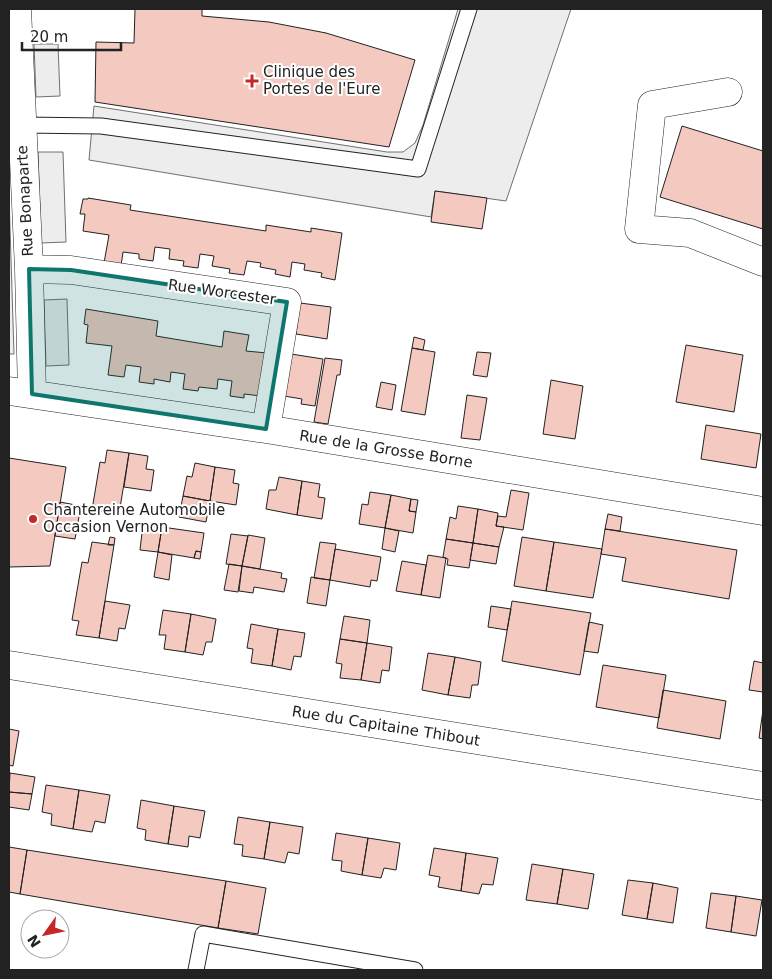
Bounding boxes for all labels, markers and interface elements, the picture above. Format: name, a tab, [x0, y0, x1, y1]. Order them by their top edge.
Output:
scale bar	[22, 20, 121, 52]
text: 20 m	[30, 28, 68, 46]
place label: Clinique des Portes de l'Eure	[263, 63, 380, 98]
marker: Clinique des Portes de l'Eure	[245, 74, 259, 88]
street label: Rue Bonaparte	[13, 145, 37, 257]
street label: Rue Worcester	[167, 276, 278, 309]
street label: Rue de la Grosse Borne	[298, 426, 474, 472]
place label: Chantereine Automobile Occasion Vernon	[43, 501, 225, 536]
marker: Chantereine Automobile Occasion Vernon	[27, 513, 39, 525]
street label: Rue du Capitaine Thibout	[291, 702, 481, 750]
north arrow	[20, 909, 70, 959]
text: N	[24, 932, 44, 950]

